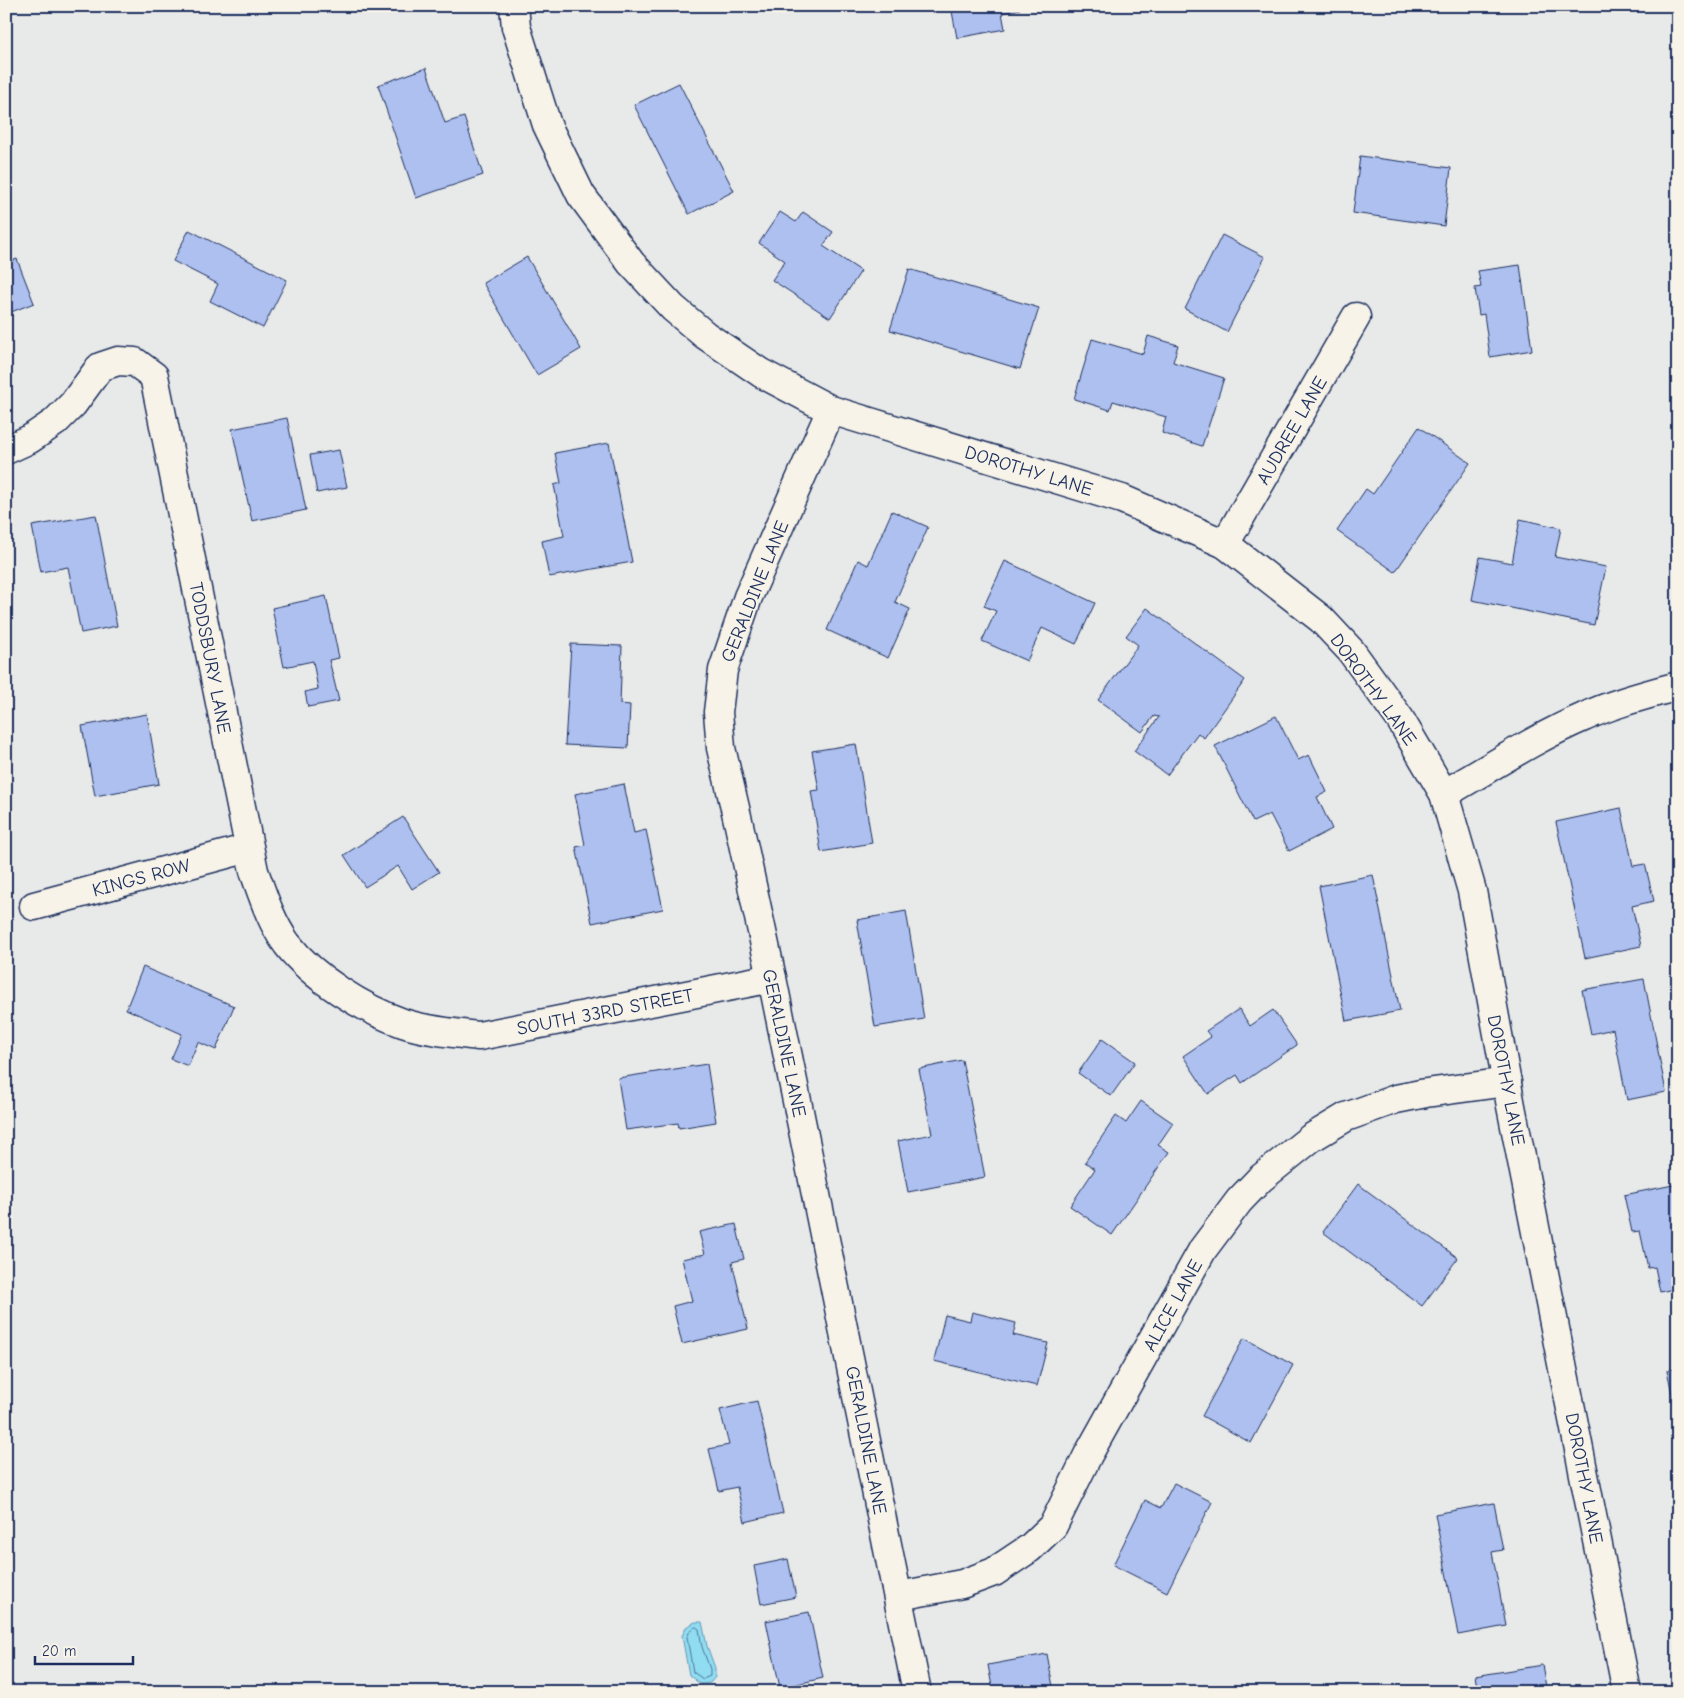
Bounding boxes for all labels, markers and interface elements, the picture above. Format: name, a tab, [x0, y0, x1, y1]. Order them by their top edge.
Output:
street label: AUDREE LANE	[1252, 373, 1332, 488]
street label: DOROTHY LANE	[962, 441, 1095, 501]
street label: GERALDINE LANE	[717, 517, 793, 665]
street label: TODDSBURY LANE	[185, 581, 235, 736]
street label: DOROTHY LANE	[1325, 629, 1421, 750]
street label: KINGS ROW	[90, 854, 193, 902]
street label: GERALDINE LANE	[758, 967, 810, 1119]
street label: SOUTH 33RD STREET	[515, 984, 695, 1040]
street label: DOROTHY LANE	[1483, 1013, 1529, 1147]
street label: ALICE LANE	[1139, 1256, 1207, 1355]
street label: GERALDINE LANE	[841, 1364, 891, 1516]
street label: DOROTHY LANE	[1561, 1411, 1607, 1545]
scale bar	[35, 1633, 132, 1665]
text: 20 m	[42, 1642, 76, 1660]

